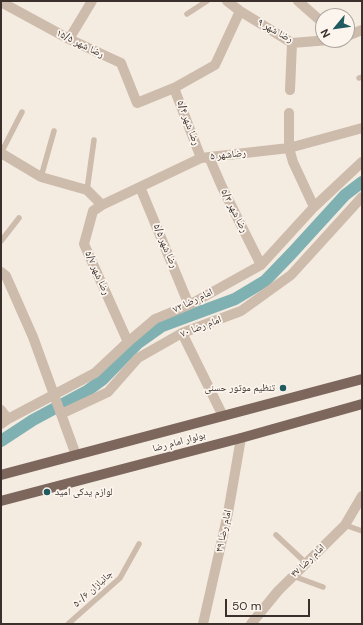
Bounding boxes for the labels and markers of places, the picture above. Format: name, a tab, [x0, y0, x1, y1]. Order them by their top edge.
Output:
place label: تنظیم موتور حسنی	[204, 382, 275, 394]
marker: تنظیم موتور حسنی	[278, 383, 288, 393]
place label: لوازم یدکی امید	[55, 486, 113, 498]
marker: لوازم یدکی امید	[42, 487, 52, 497]

